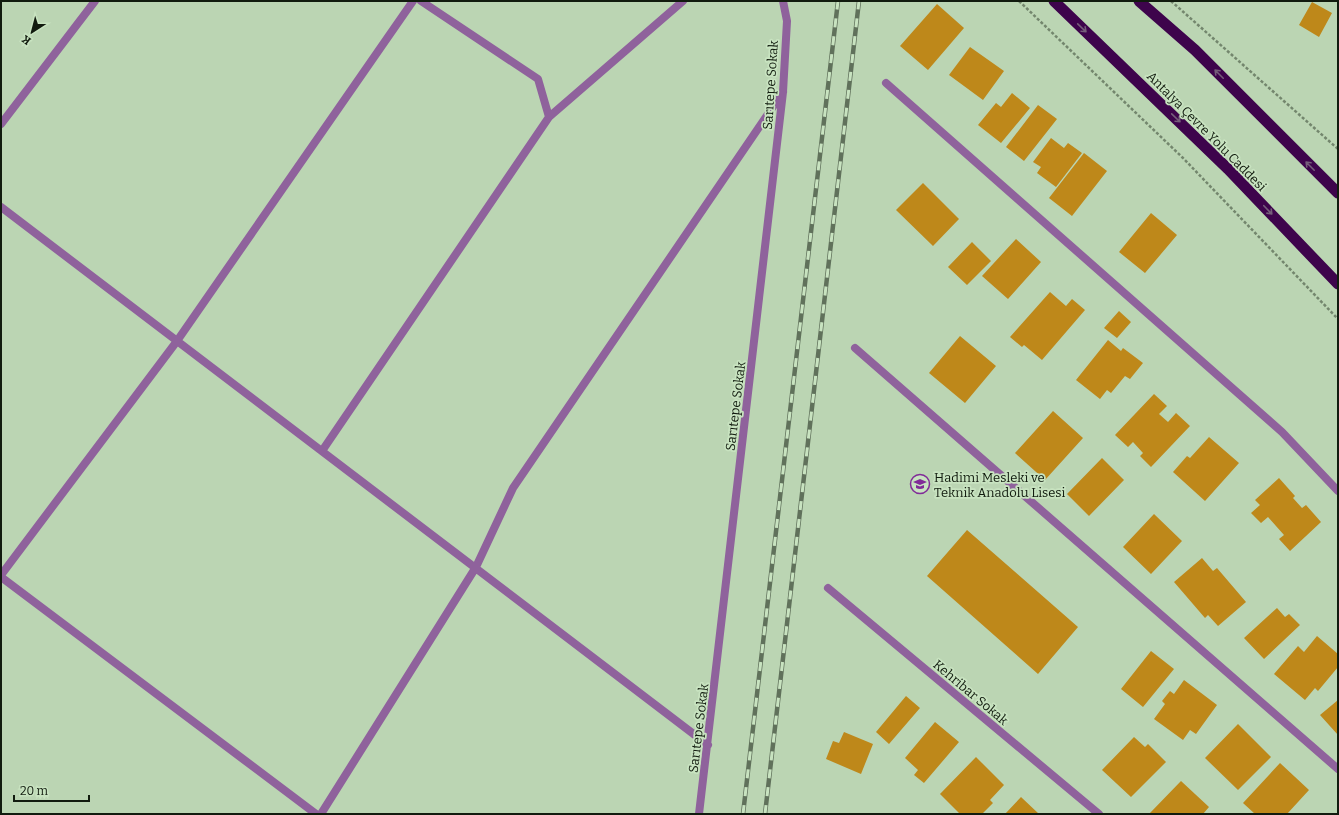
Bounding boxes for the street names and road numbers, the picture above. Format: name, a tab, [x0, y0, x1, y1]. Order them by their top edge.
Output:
street label: Sarıtepe Sokak	[760, 39, 781, 130]
street label: Antalya Çevre Yolu Caddesi	[1144, 69, 1270, 194]
street label: Sarıtepe Sokak	[723, 360, 748, 452]
street label: Kehribar Sokak	[930, 657, 1012, 728]
street label: Sarıtepe Sokak	[686, 682, 711, 774]

